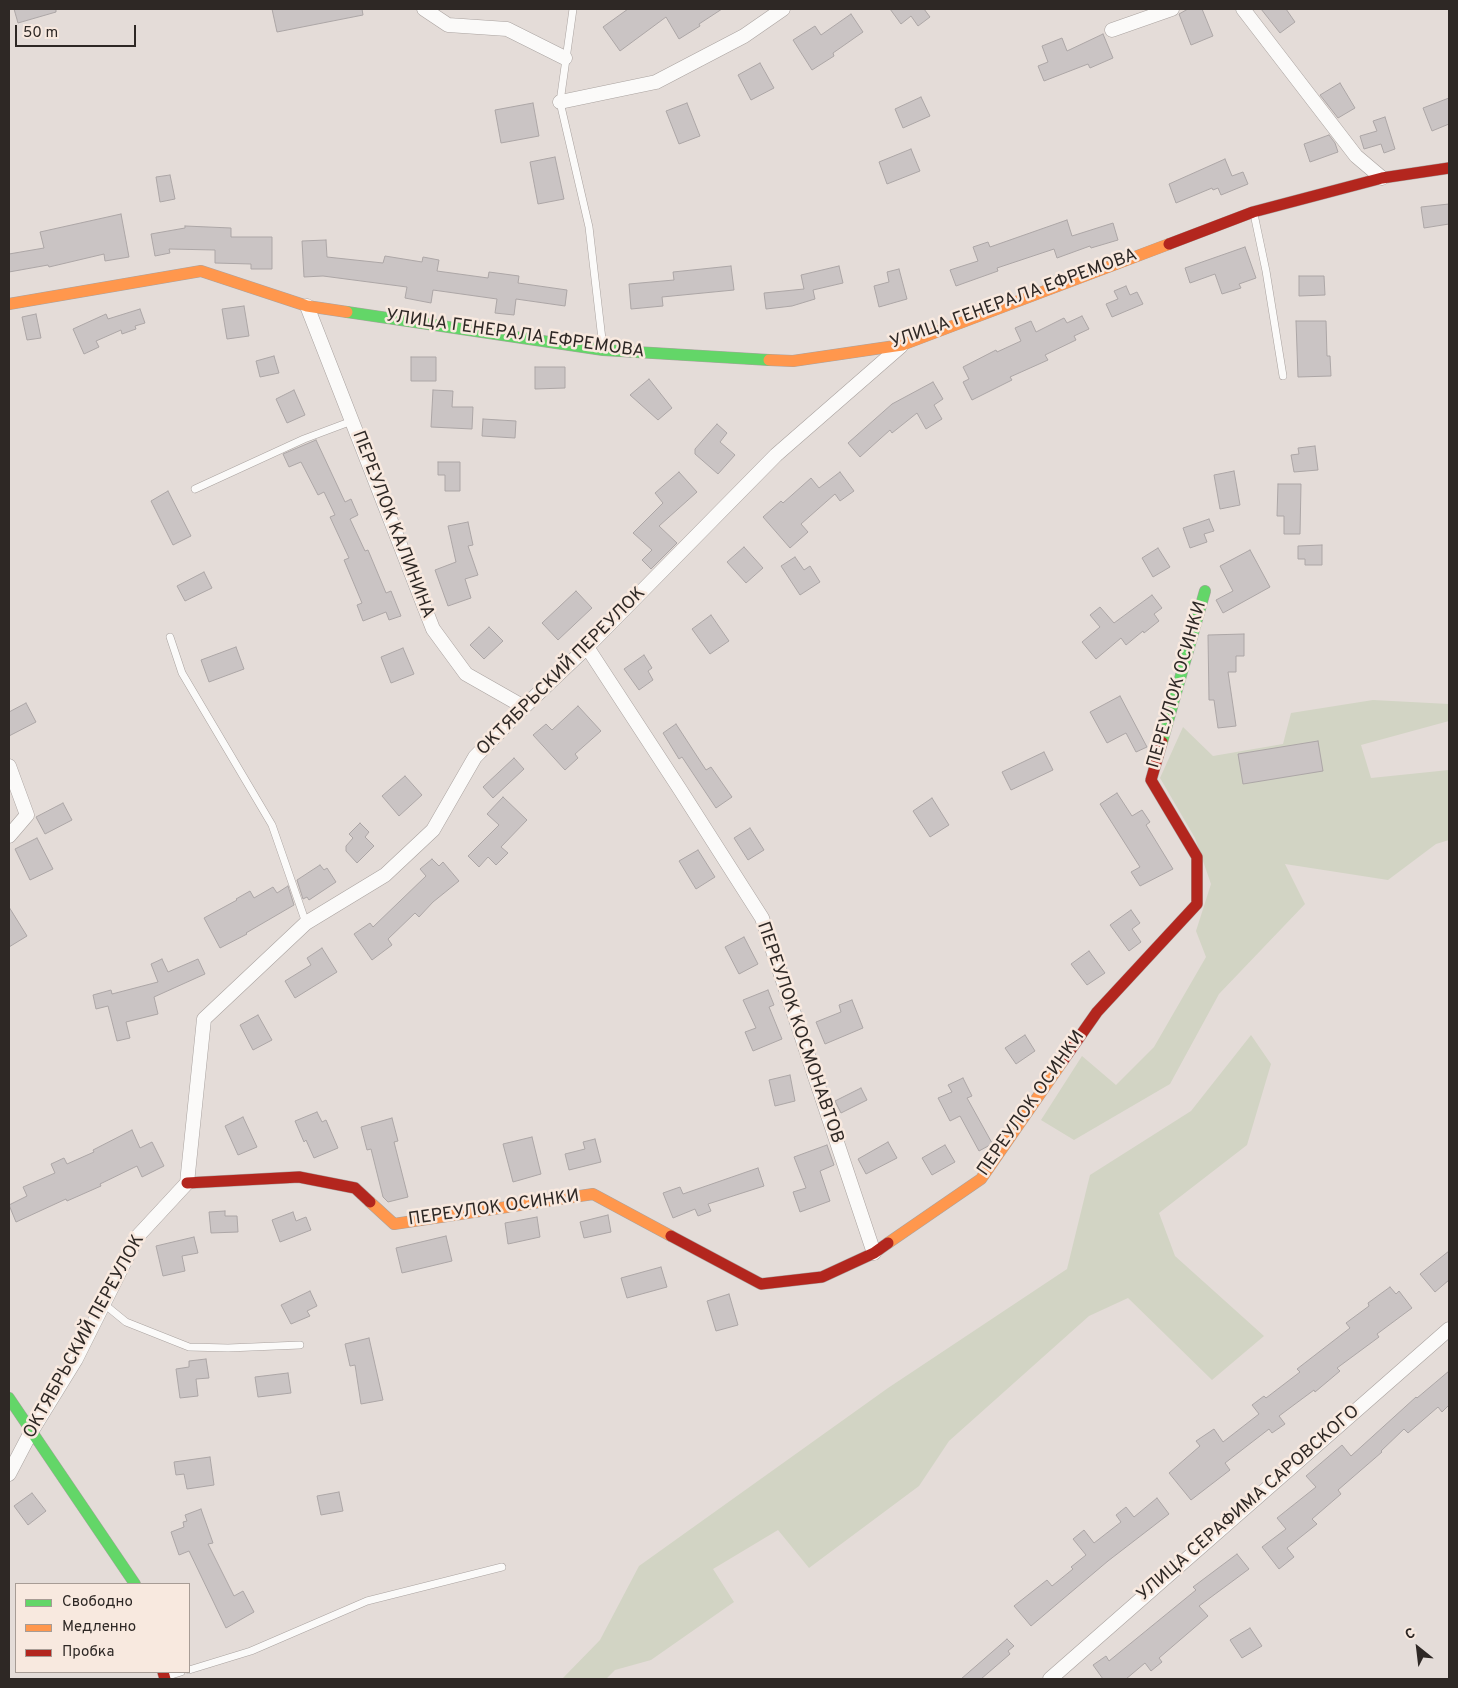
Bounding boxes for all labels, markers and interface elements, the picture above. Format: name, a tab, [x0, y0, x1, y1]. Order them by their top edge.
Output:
scale bar	[18, 15, 139, 47]
text: 50 m	[23, 24, 58, 43]
street label: УЛИЦА ГЕНЕРАЛА ЕФРЕМОВА	[888, 245, 1140, 355]
street label: УЛИЦА ГЕНЕРАЛА ЕФРЕМОВА	[384, 306, 646, 364]
street label: ПЕРЕУЛОК КАЛИНИНА	[346, 428, 438, 622]
street label: ОКТЯБРЬСКИЙ ПЕРЕУЛОК	[473, 583, 651, 761]
street label: ПЕРЕУЛОК ОСИНКИ	[1144, 599, 1212, 771]
street label: ПЕРЕУЛОК КОСМОНАВТОВ	[751, 919, 847, 1147]
street label: ПЕРЕУЛОК ОСИНКИ	[974, 1027, 1090, 1181]
street label: ПЕРЕУЛОК ОСИНКИ	[407, 1186, 581, 1232]
street label: ОКТЯБРЬСКИЙ ПЕРЕУЛОК	[20, 1231, 150, 1443]
street label: УЛИЦА СЕРАФИМА САРОВСКОГО	[1133, 1402, 1365, 1606]
legend	[15, 1583, 190, 1673]
text: Свободно	[62, 1593, 133, 1612]
text: Медленно	[62, 1618, 136, 1637]
north arrow	[1393, 1623, 1443, 1673]
text: С	[1402, 1625, 1419, 1644]
text: Пробка	[62, 1643, 114, 1662]

